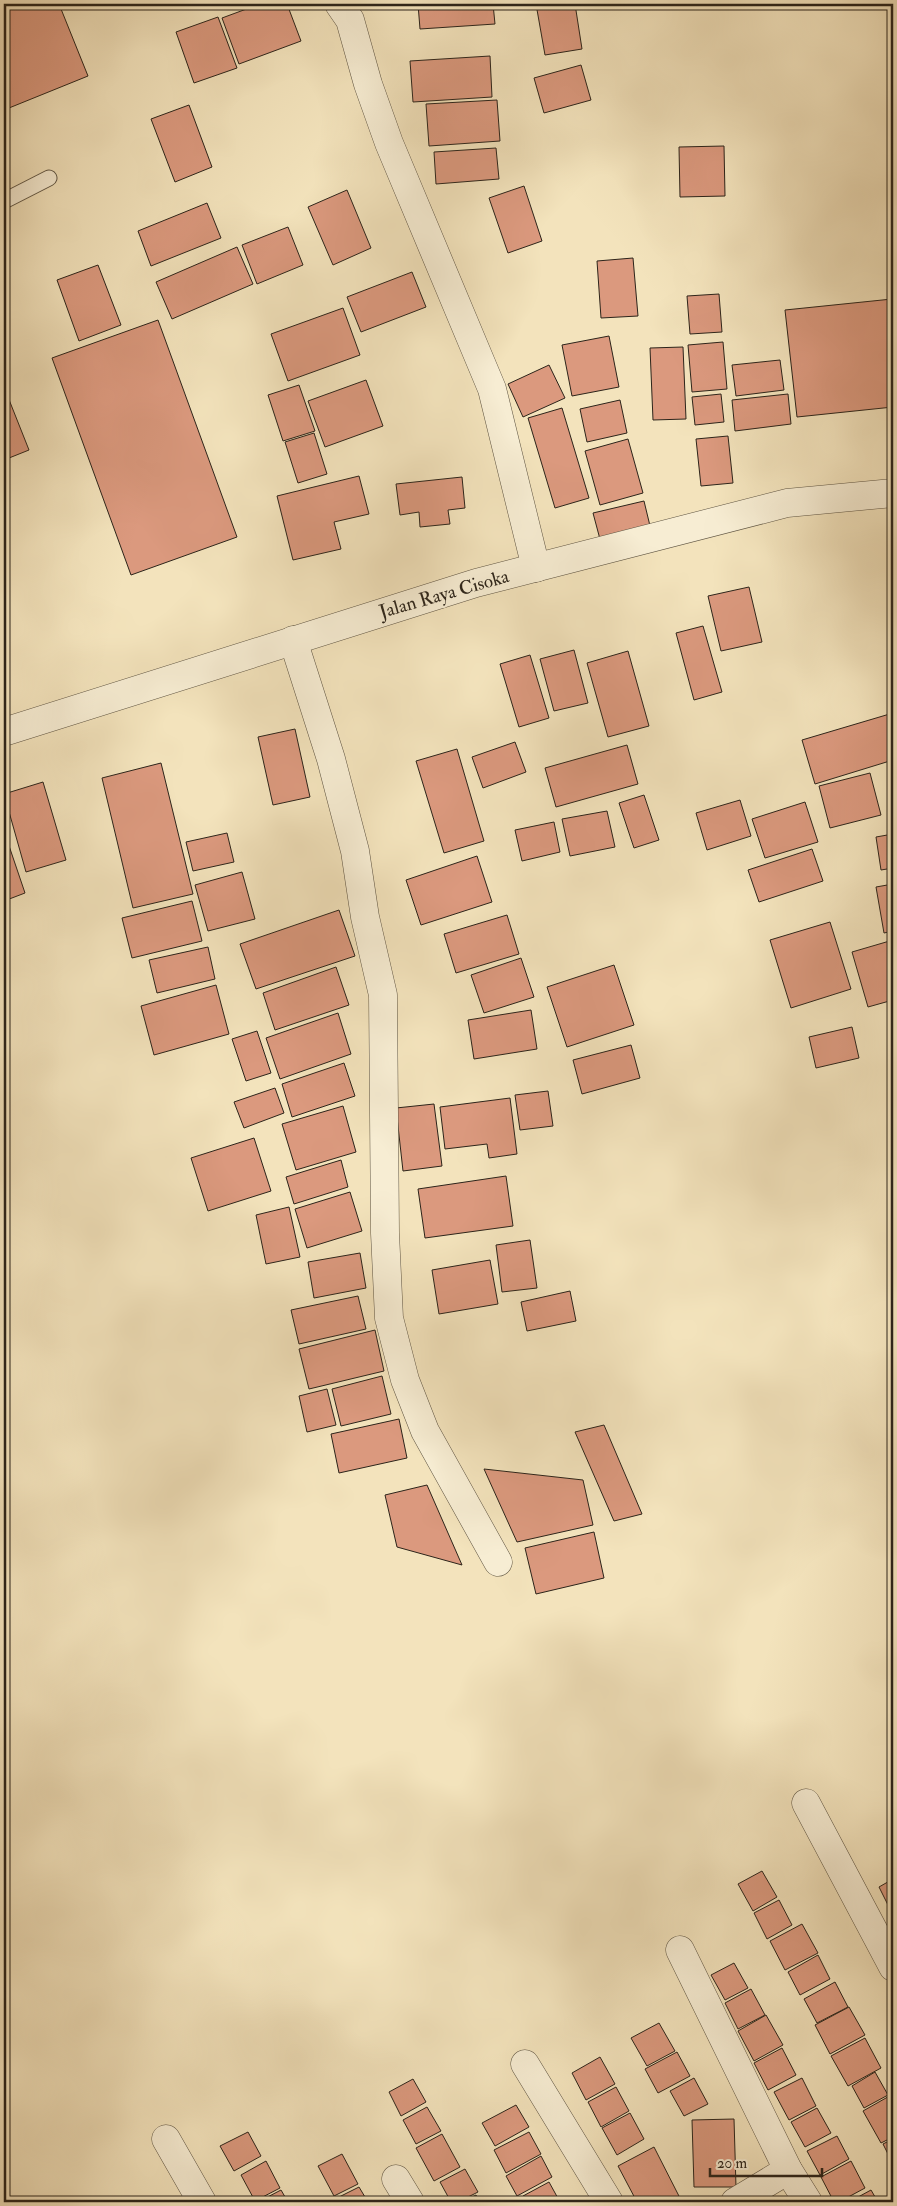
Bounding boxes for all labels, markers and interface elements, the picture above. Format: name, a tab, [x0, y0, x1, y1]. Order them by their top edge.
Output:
street label: Jalan Raya Cisoka	[375, 564, 512, 624]
scale bar	[710, 2146, 822, 2178]
text: 20 m	[717, 2154, 747, 2173]

